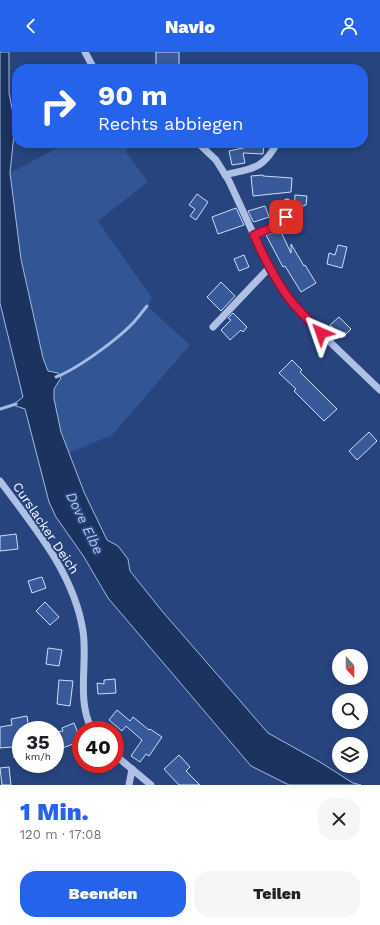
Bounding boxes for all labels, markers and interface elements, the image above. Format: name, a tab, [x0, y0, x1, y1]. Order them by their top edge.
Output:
icon: back	[20, 15, 42, 37]
icon: person	[338, 15, 360, 37]
text: Navio	[165, 16, 215, 37]
text: 90 m	[98, 79, 168, 112]
icon: right	[32, 80, 84, 132]
text: Rechts abbiegen	[98, 113, 243, 134]
pin	[269, 200, 303, 234]
icon: arrive	[275, 206, 297, 228]
position arrow	[300, 312, 342, 354]
street label: Curslacker Deich	[10, 479, 82, 577]
water label: Dove Elbe	[63, 489, 107, 557]
north arrow	[332, 649, 368, 685]
map controls	[332, 649, 368, 773]
button: search	[332, 693, 368, 729]
speed limit sign: 40	[72, 721, 124, 773]
text: 35	[26, 730, 50, 754]
button: layers	[332, 737, 368, 773]
text: km/h	[25, 751, 51, 762]
text: 1 Min.	[20, 798, 89, 826]
button: close	[318, 798, 360, 840]
text: 120 m · 17:08	[20, 827, 101, 842]
button: Beenden	[20, 871, 186, 917]
button: Teilen	[194, 871, 360, 917]

